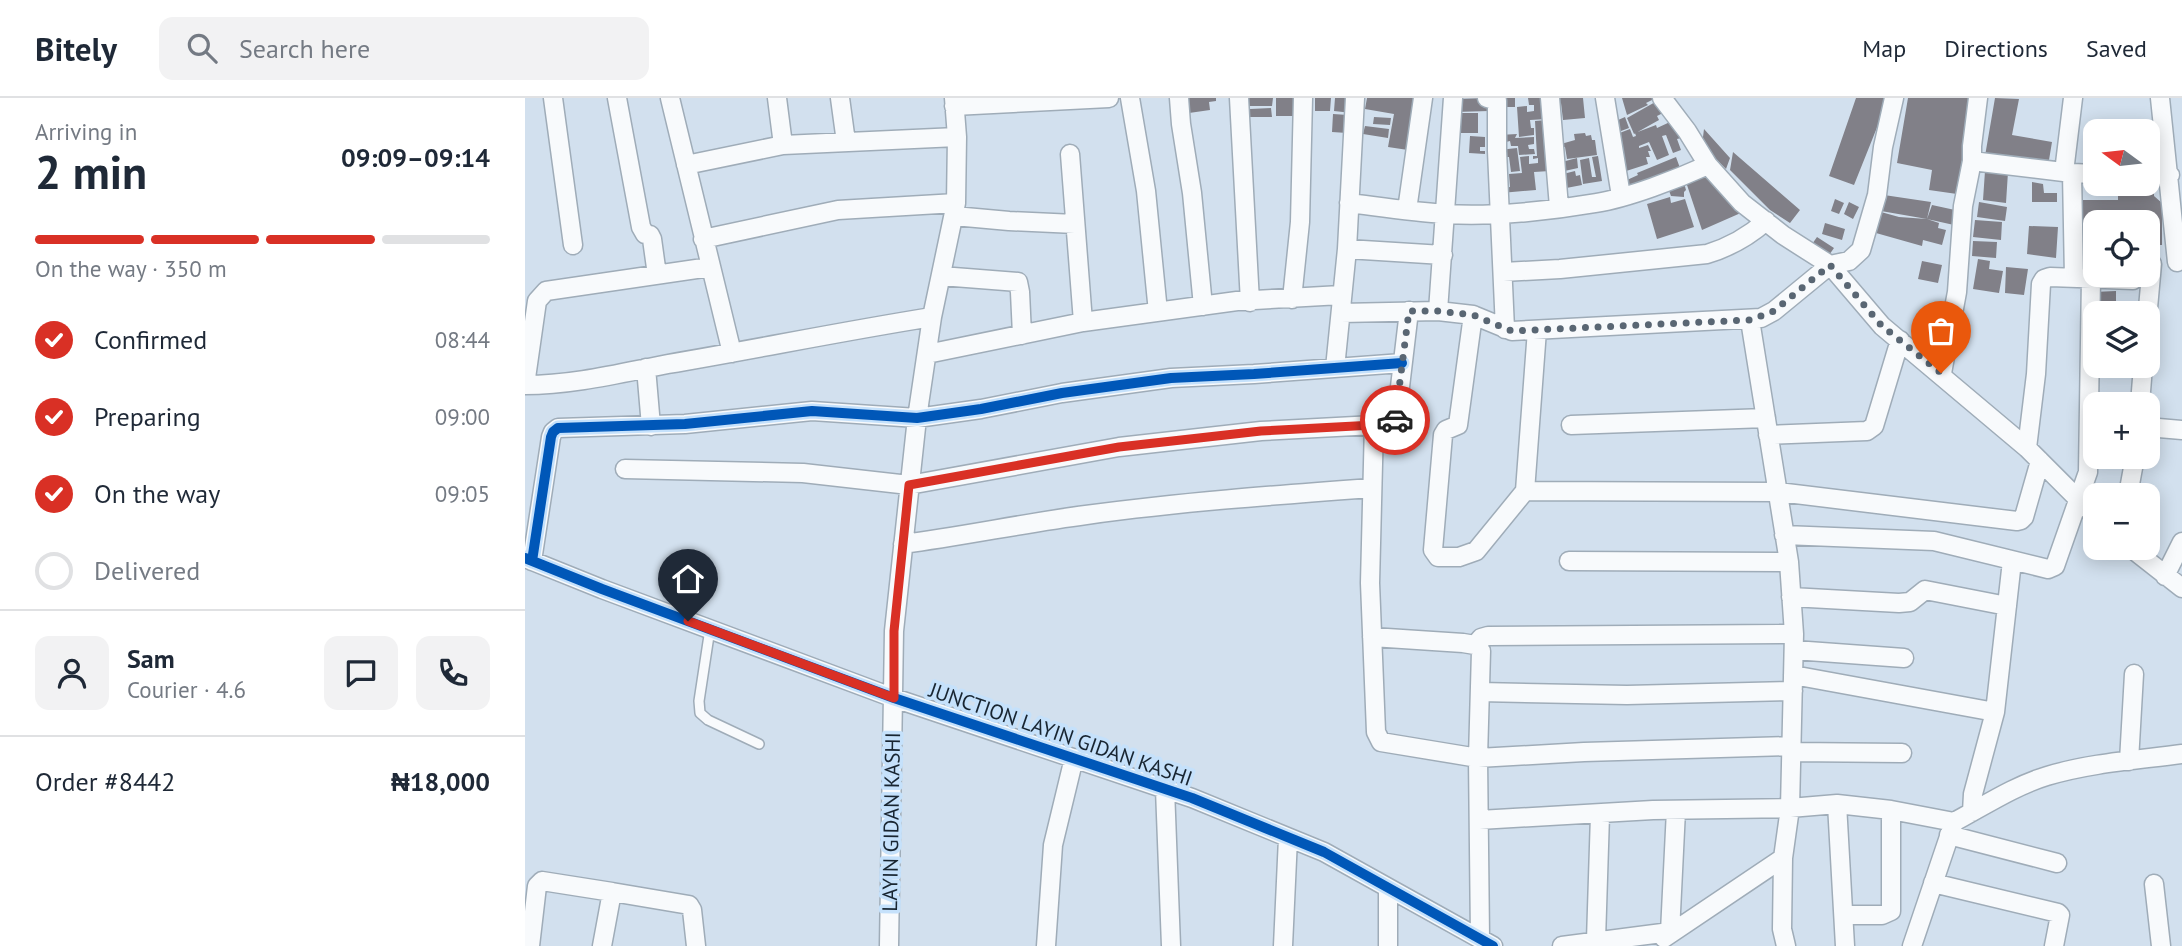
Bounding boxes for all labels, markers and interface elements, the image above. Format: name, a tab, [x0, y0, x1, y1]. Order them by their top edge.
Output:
search box	[159, 17, 649, 80]
text: Bitely	[35, 27, 117, 70]
icon: search	[183, 29, 221, 67]
text: Search here	[239, 32, 370, 65]
text: Map	[1862, 33, 1906, 64]
text: Directions	[1944, 33, 2048, 64]
text: Saved	[2086, 33, 2147, 64]
text: Arriving in	[35, 117, 137, 146]
north arrow	[2083, 119, 2159, 196]
map controls	[2083, 119, 2160, 560]
text: 09:09–09:14	[341, 141, 490, 174]
text: 2 min	[35, 142, 147, 202]
button: locate	[2083, 210, 2160, 287]
text: On the way · 350 m	[35, 254, 227, 283]
pin	[1911, 301, 1971, 373]
button: layers	[2083, 301, 2160, 378]
icon: bag	[1922, 312, 1960, 350]
icon: check	[35, 321, 73, 359]
text: Confirmed	[94, 323, 207, 356]
text: 08:44	[435, 325, 490, 354]
courier	[1360, 385, 1430, 455]
button: +	[2083, 392, 2160, 469]
icon: check	[35, 398, 73, 436]
text: Preparing	[94, 400, 201, 433]
icon: car	[1376, 401, 1414, 439]
text: 09:00	[435, 402, 490, 431]
icon: check	[35, 475, 73, 513]
text: On the way	[94, 477, 220, 510]
text: 09:05	[435, 479, 490, 508]
button: −	[2083, 483, 2160, 560]
pin	[658, 549, 718, 621]
text: Delivered	[94, 554, 200, 587]
icon: home	[669, 560, 707, 598]
button: person	[35, 636, 109, 710]
button: chat	[324, 636, 398, 710]
button: phone	[416, 636, 490, 710]
text: Sam	[127, 642, 175, 675]
text: Courier · 4.6	[127, 675, 246, 704]
street label: JUNCTION LAYIN GIDAN KASHI	[925, 676, 1196, 792]
street label: LAYIN GIDAN KASHI	[876, 732, 906, 912]
text: Order #8442	[35, 765, 175, 798]
text: ₦18,000	[391, 765, 490, 798]

